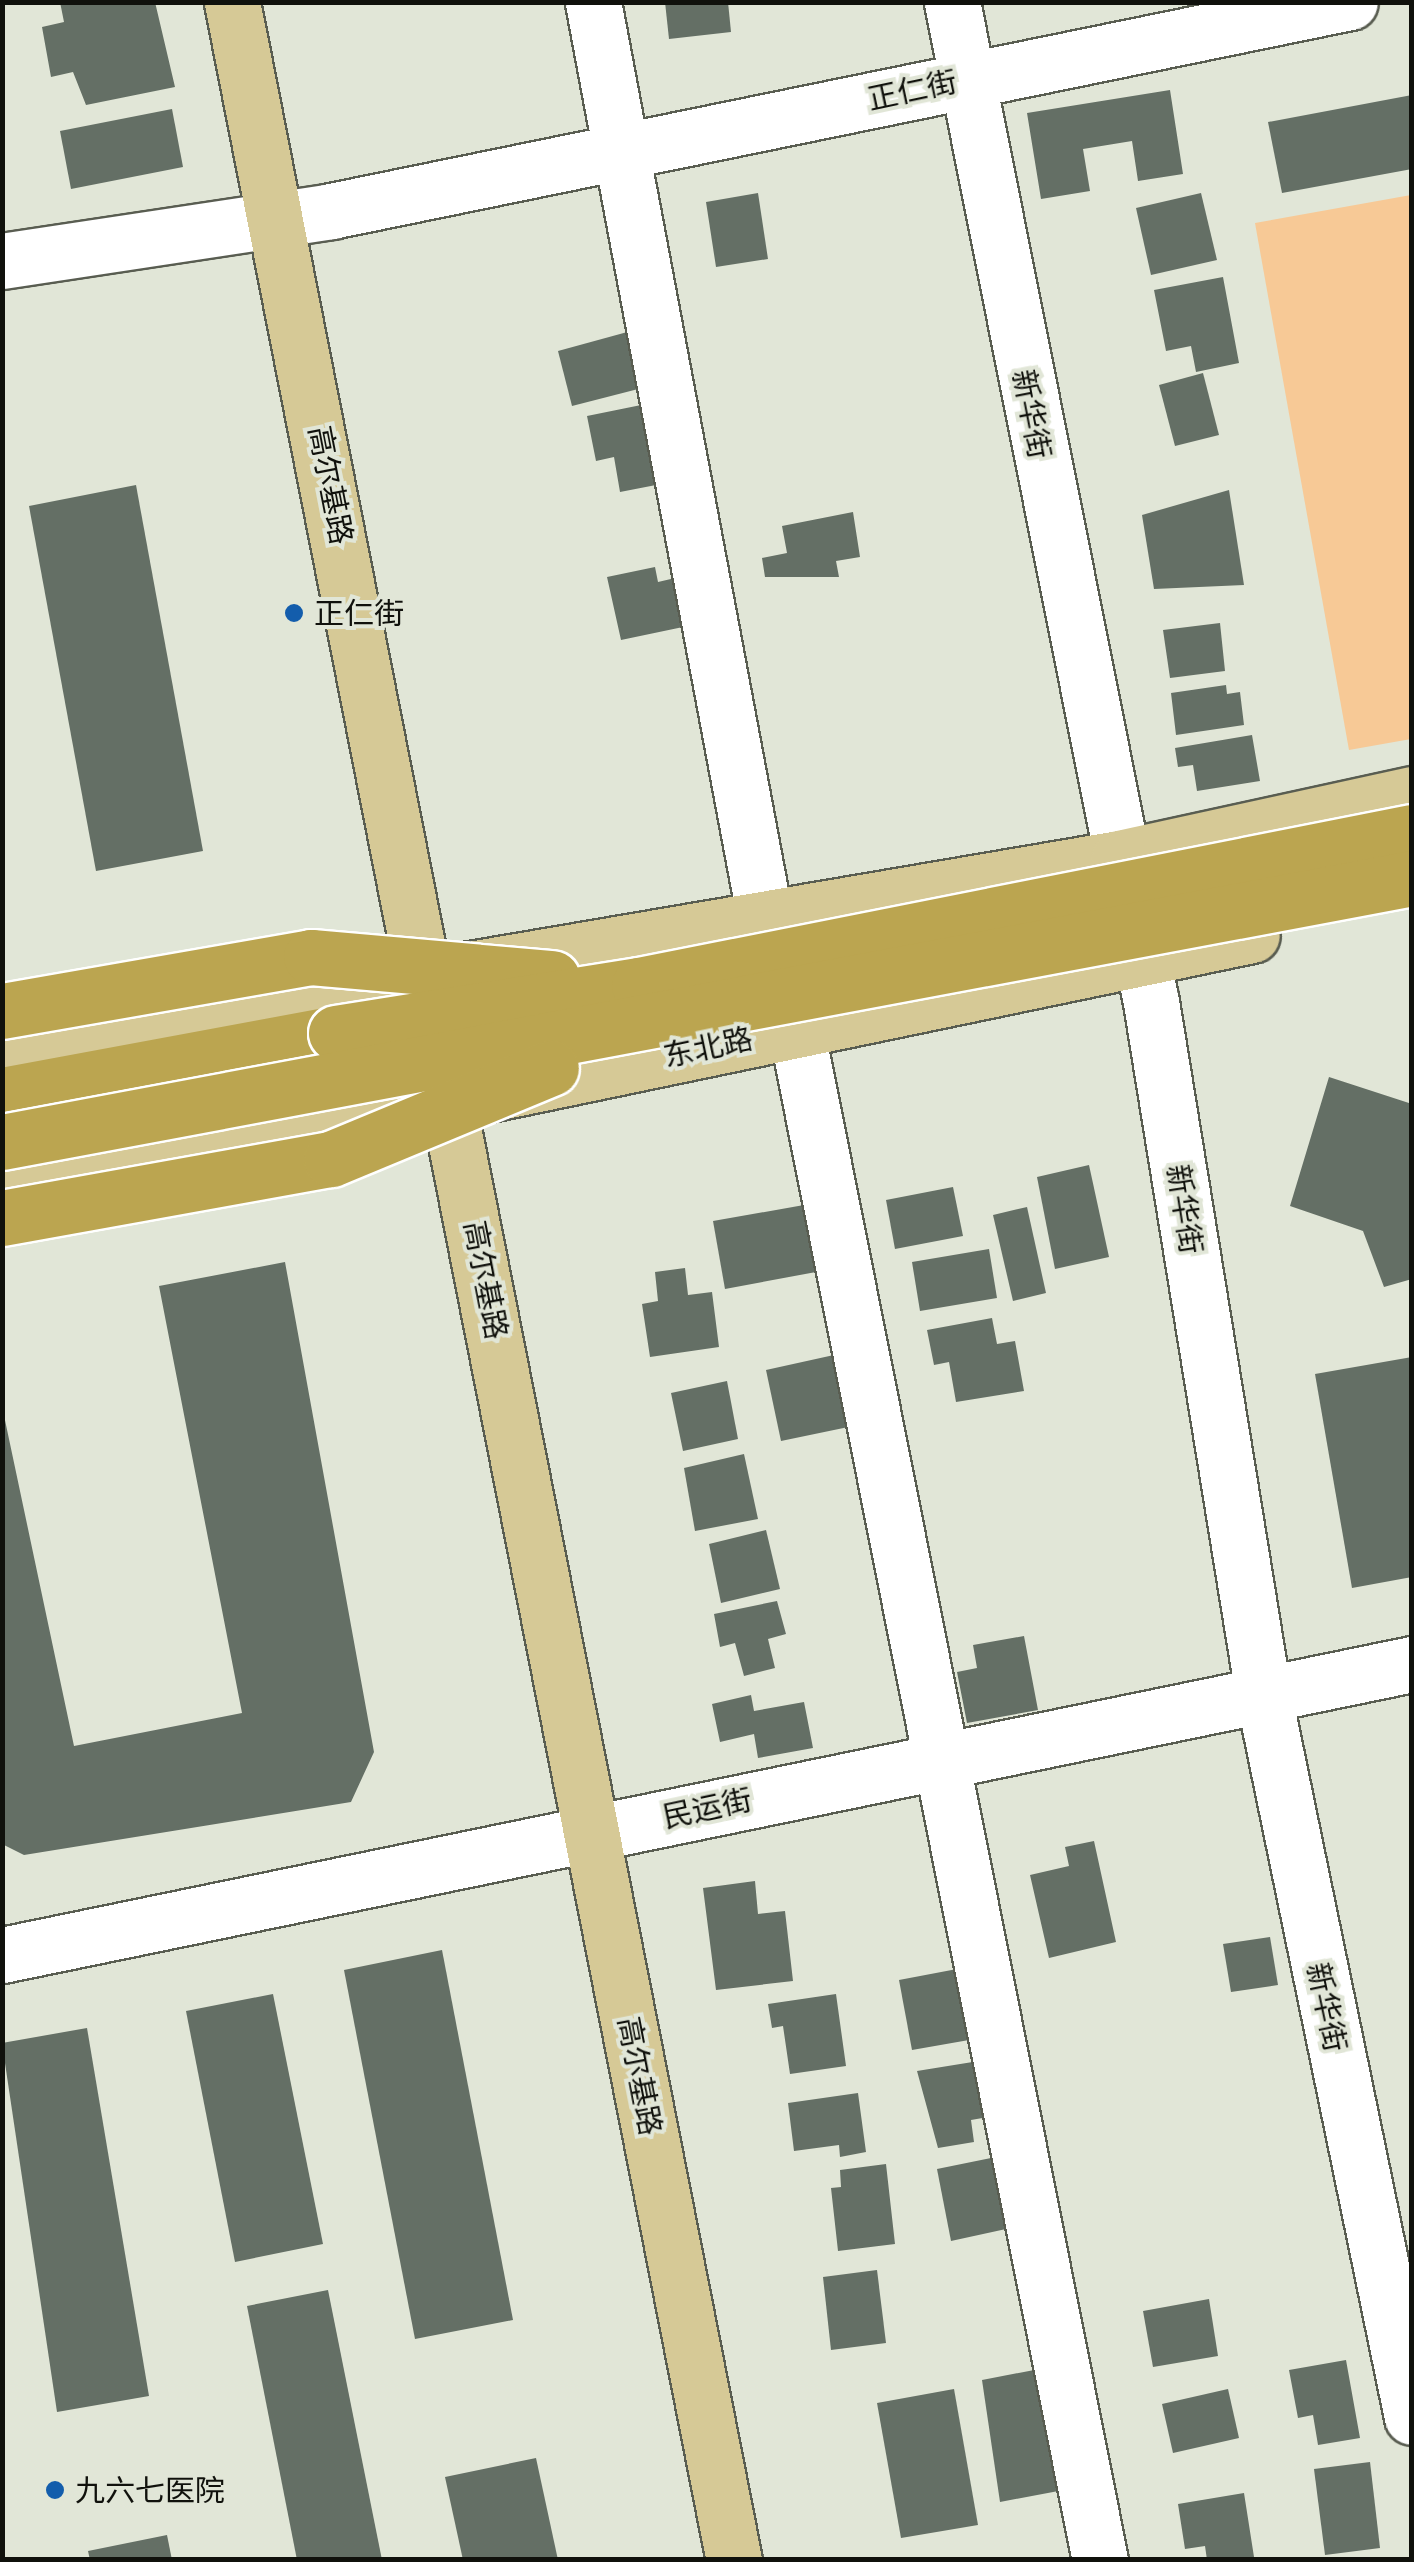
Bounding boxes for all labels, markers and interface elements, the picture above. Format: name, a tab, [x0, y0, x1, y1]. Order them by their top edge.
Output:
street label: 正仁街	[864, 63, 960, 117]
street label: 新华街	[1006, 366, 1058, 462]
street label: 高尔基路	[302, 423, 360, 547]
place label: 正仁街	[314, 595, 404, 631]
marker: 正仁街	[283, 602, 305, 624]
street label: 东北路	[660, 1020, 756, 1074]
street label: 新华街	[1160, 1162, 1210, 1256]
street label: 高尔基路	[457, 1218, 515, 1342]
street label: 民运街	[659, 1781, 755, 1835]
street label: 新华街	[1300, 1959, 1354, 2055]
street label: 高尔基路	[611, 2014, 669, 2138]
place label: 九六七医院	[75, 2472, 225, 2508]
marker: 九六七医院	[44, 2479, 66, 2501]

